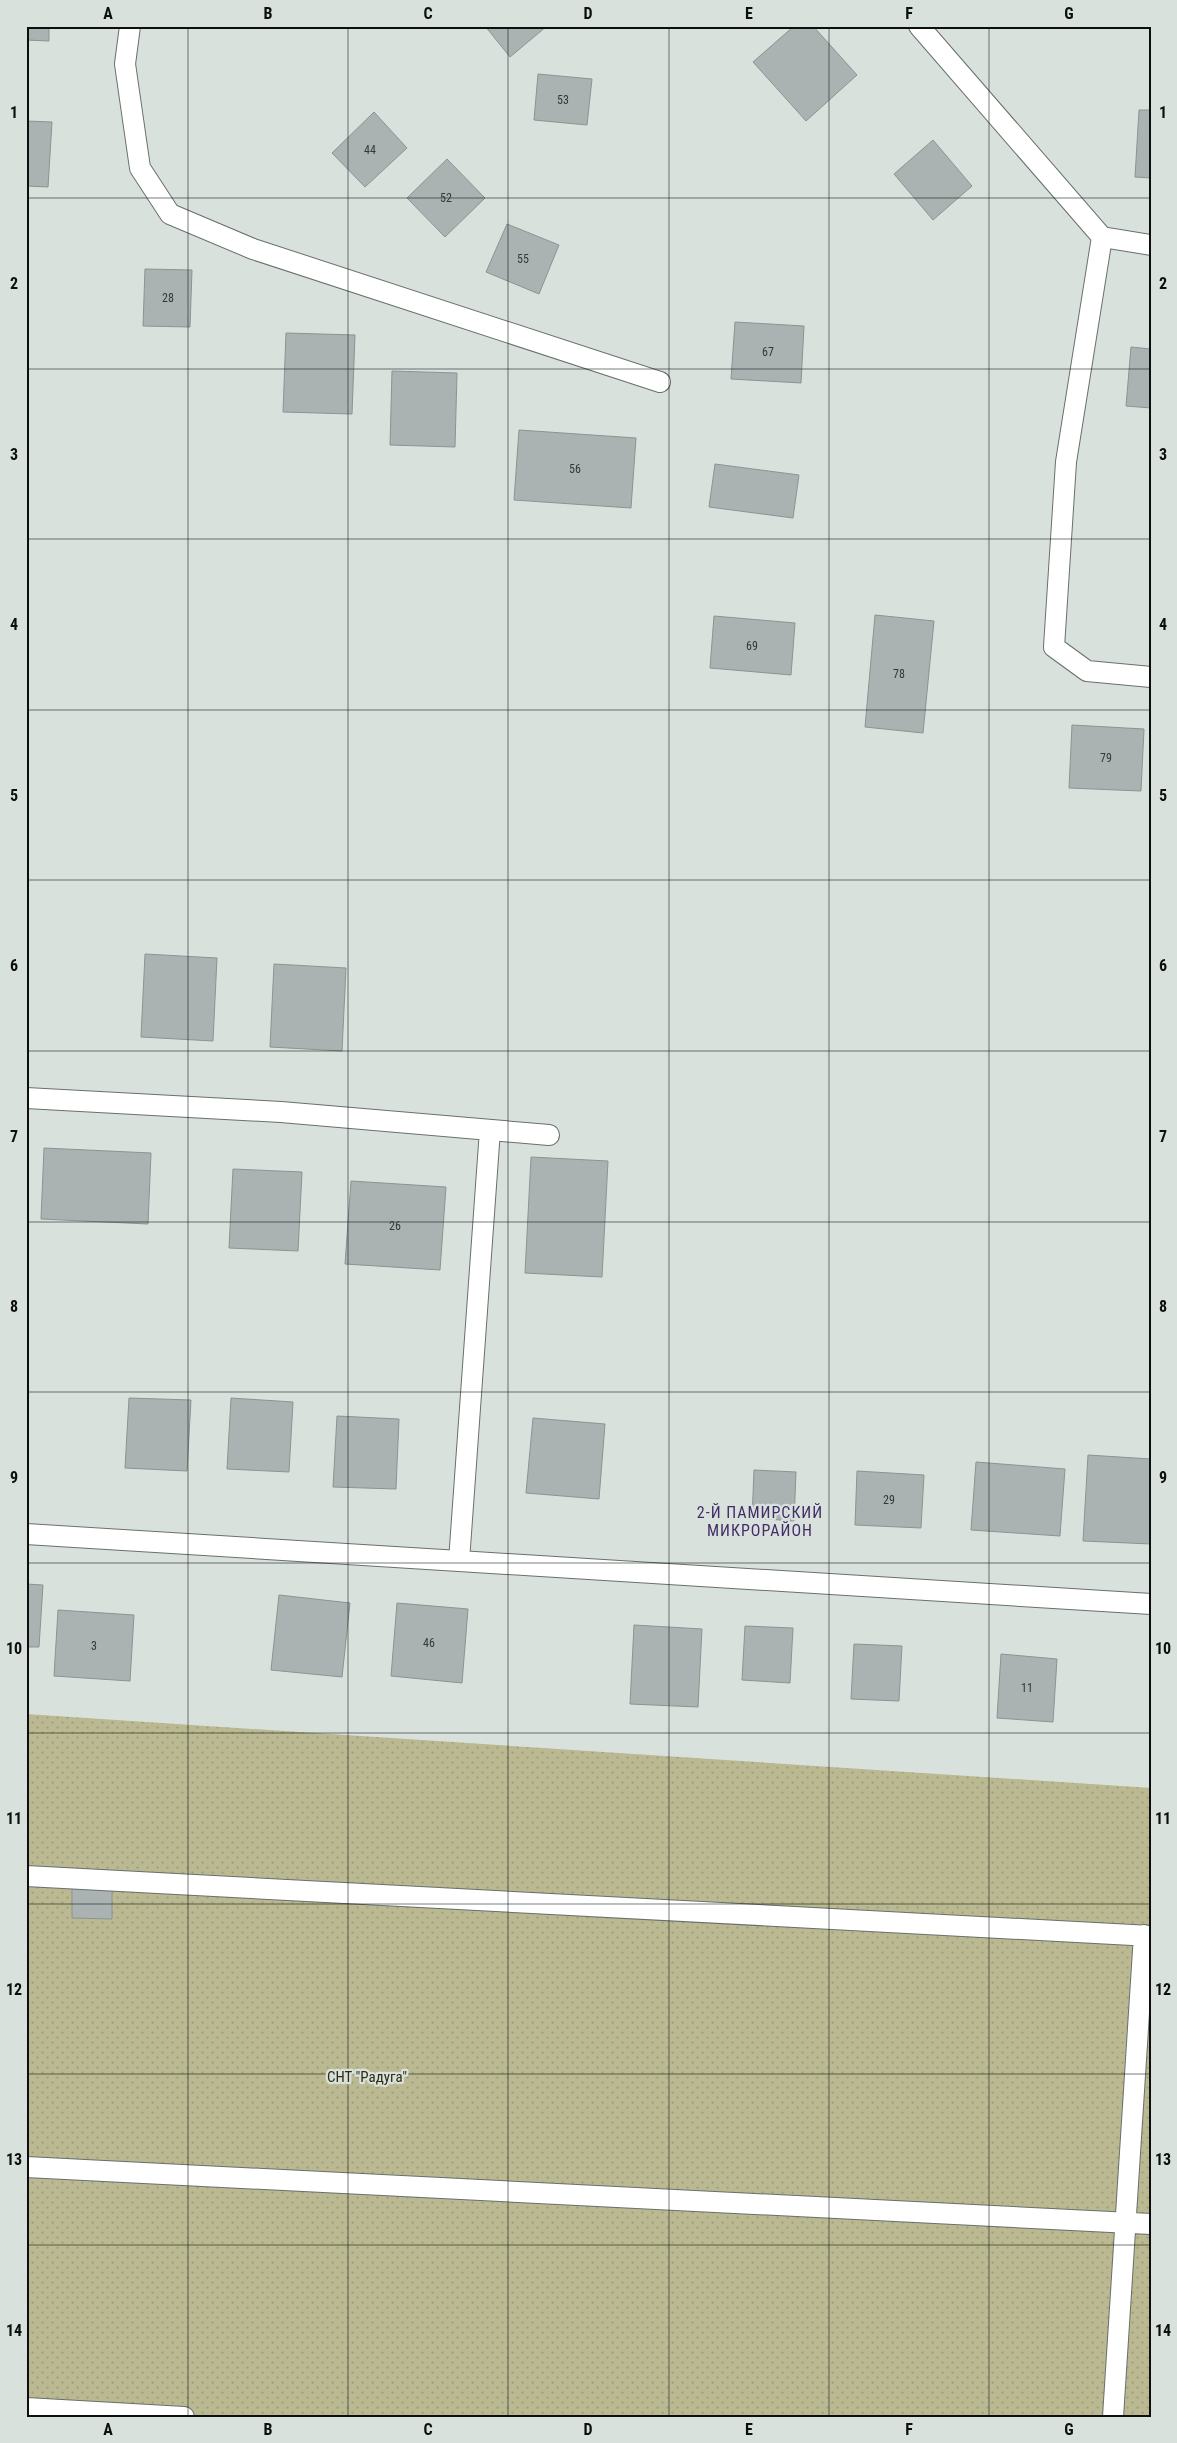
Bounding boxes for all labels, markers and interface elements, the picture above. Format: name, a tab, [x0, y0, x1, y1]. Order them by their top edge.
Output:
text: A	[103, 4, 113, 23]
text: B	[264, 4, 273, 23]
text: C	[423, 4, 433, 23]
text: D	[583, 4, 593, 23]
text: E	[745, 4, 753, 23]
text: F	[905, 4, 913, 23]
text: G	[1064, 4, 1074, 23]
house number: 53	[557, 93, 569, 107]
text: 1	[10, 103, 18, 122]
text: 1	[1159, 103, 1167, 122]
house number: 44	[364, 143, 376, 157]
house number: 52	[440, 191, 452, 205]
house number: 55	[517, 252, 529, 266]
text: 2	[10, 274, 18, 293]
text: 2	[1159, 274, 1167, 293]
house number: 28	[162, 291, 174, 305]
house number: 67	[762, 345, 774, 359]
text: 3	[10, 445, 18, 464]
text: 3	[1159, 445, 1167, 464]
house number: 56	[569, 462, 581, 476]
text: 4	[10, 615, 18, 634]
text: 4	[1159, 615, 1167, 634]
house number: 69	[746, 639, 758, 653]
house number: 78	[893, 667, 905, 681]
house number: 79	[1100, 751, 1112, 765]
text: 5	[10, 786, 18, 805]
text: 5	[1159, 786, 1167, 805]
text: 6	[10, 956, 18, 975]
text: 6	[1159, 956, 1167, 975]
text: 7	[10, 1127, 18, 1146]
text: 7	[1159, 1127, 1167, 1146]
house number: 26	[389, 1219, 401, 1233]
text: 8	[10, 1297, 18, 1316]
text: 8	[1159, 1297, 1167, 1316]
text: 9	[10, 1468, 18, 1487]
text: 9	[1159, 1468, 1167, 1487]
house number: 29	[883, 1493, 895, 1507]
district label: 2-Й ПАМИРСКИЙ МИКРОРАЙОН	[697, 1503, 823, 1540]
house number: 46	[423, 1636, 435, 1650]
text: 10	[6, 1639, 22, 1658]
house number: 3	[91, 1639, 97, 1653]
text: 10	[1155, 1639, 1171, 1658]
house number: 11	[1021, 1681, 1033, 1695]
text: 11	[6, 1809, 22, 1828]
text: 11	[1155, 1809, 1171, 1828]
text: 12	[6, 1980, 22, 1999]
text: 12	[1155, 1980, 1171, 1999]
park label: СНТ "Радуга"	[327, 2068, 407, 2086]
text: 13	[6, 2150, 22, 2169]
text: 13	[1155, 2150, 1171, 2169]
text: 14	[6, 2321, 22, 2340]
text: 14	[1155, 2321, 1171, 2340]
text: A	[103, 2420, 113, 2439]
text: B	[264, 2420, 273, 2439]
text: C	[423, 2420, 433, 2439]
text: D	[583, 2420, 593, 2439]
text: E	[745, 2420, 753, 2439]
text: F	[905, 2420, 913, 2439]
text: G	[1064, 2420, 1074, 2439]

